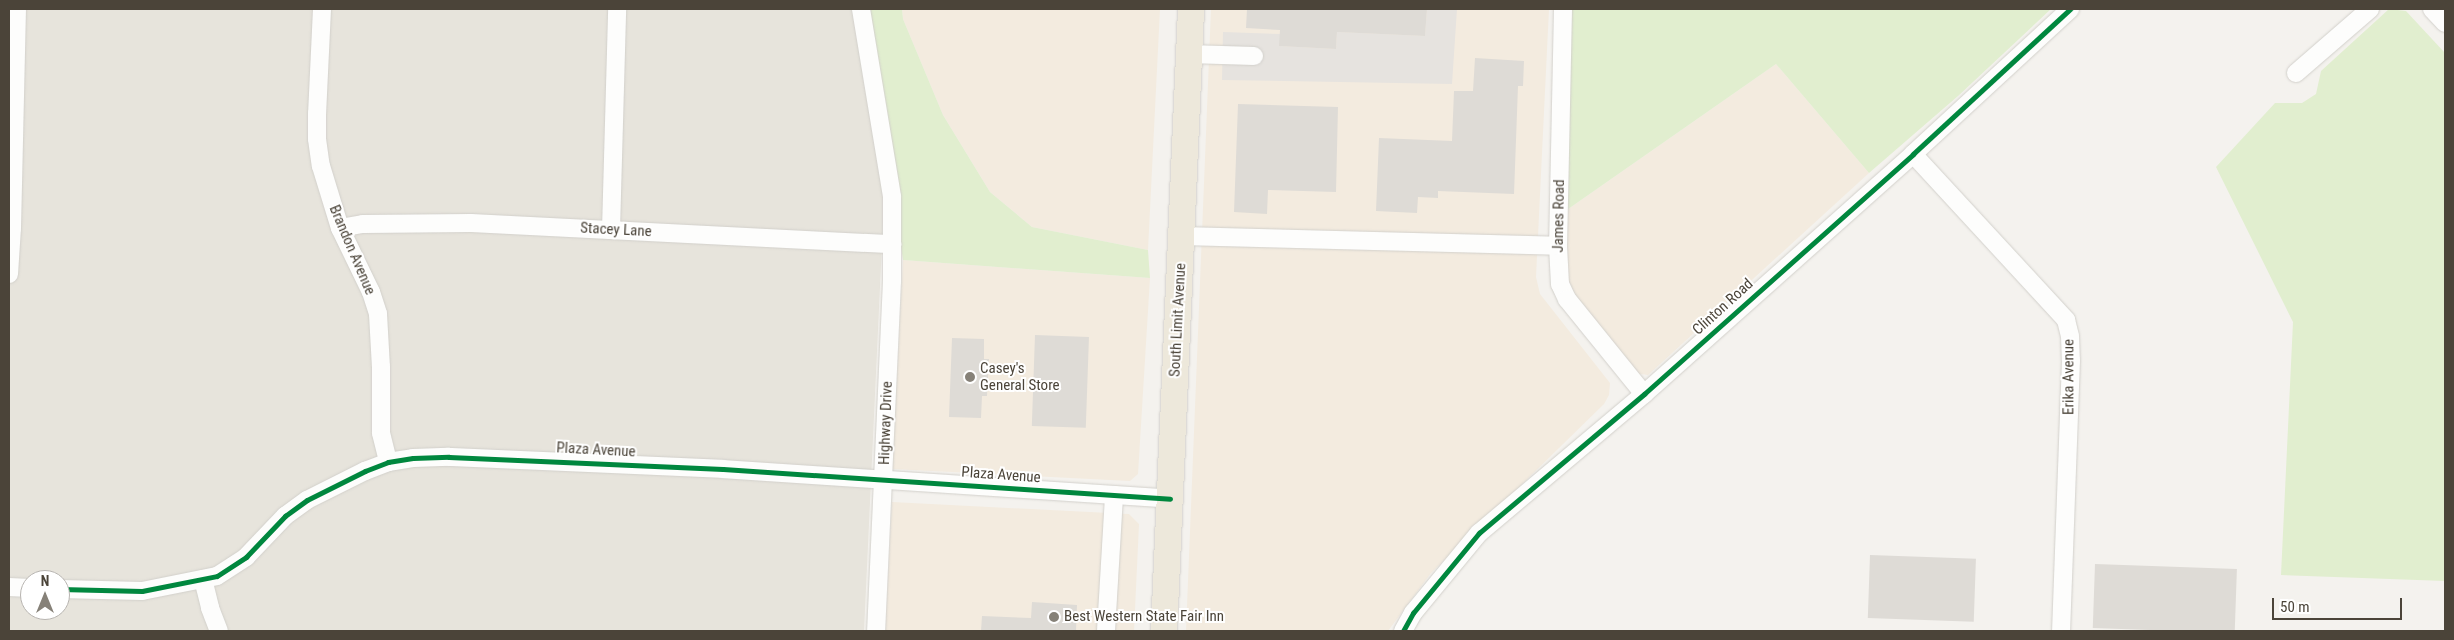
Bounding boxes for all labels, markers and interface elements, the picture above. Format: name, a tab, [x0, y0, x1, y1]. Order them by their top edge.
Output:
street label: James Road	[1549, 179, 1569, 253]
street label: Brandon Avenue	[325, 202, 379, 298]
street label: Stacey Lane	[580, 219, 652, 241]
street label: South Limit Avenue	[1166, 263, 1190, 377]
street label: Clinton Road	[1689, 275, 1757, 339]
street label: Erika Avenue	[2060, 339, 2078, 415]
place label: Casey's General Store	[980, 359, 1060, 394]
marker: Casey's General Store	[964, 371, 976, 383]
street label: Highway Drive	[876, 381, 896, 465]
street label: Plaza Avenue	[556, 439, 636, 461]
street label: Plaza Avenue	[961, 463, 1041, 487]
north arrow	[20, 570, 70, 620]
text: N	[41, 573, 49, 589]
scale bar	[2274, 588, 2404, 620]
text: 50 m	[2280, 598, 2310, 616]
place label: Best Western State Fair Inn	[1064, 608, 1224, 626]
marker: Best Western State Fair Inn	[1048, 611, 1060, 623]

